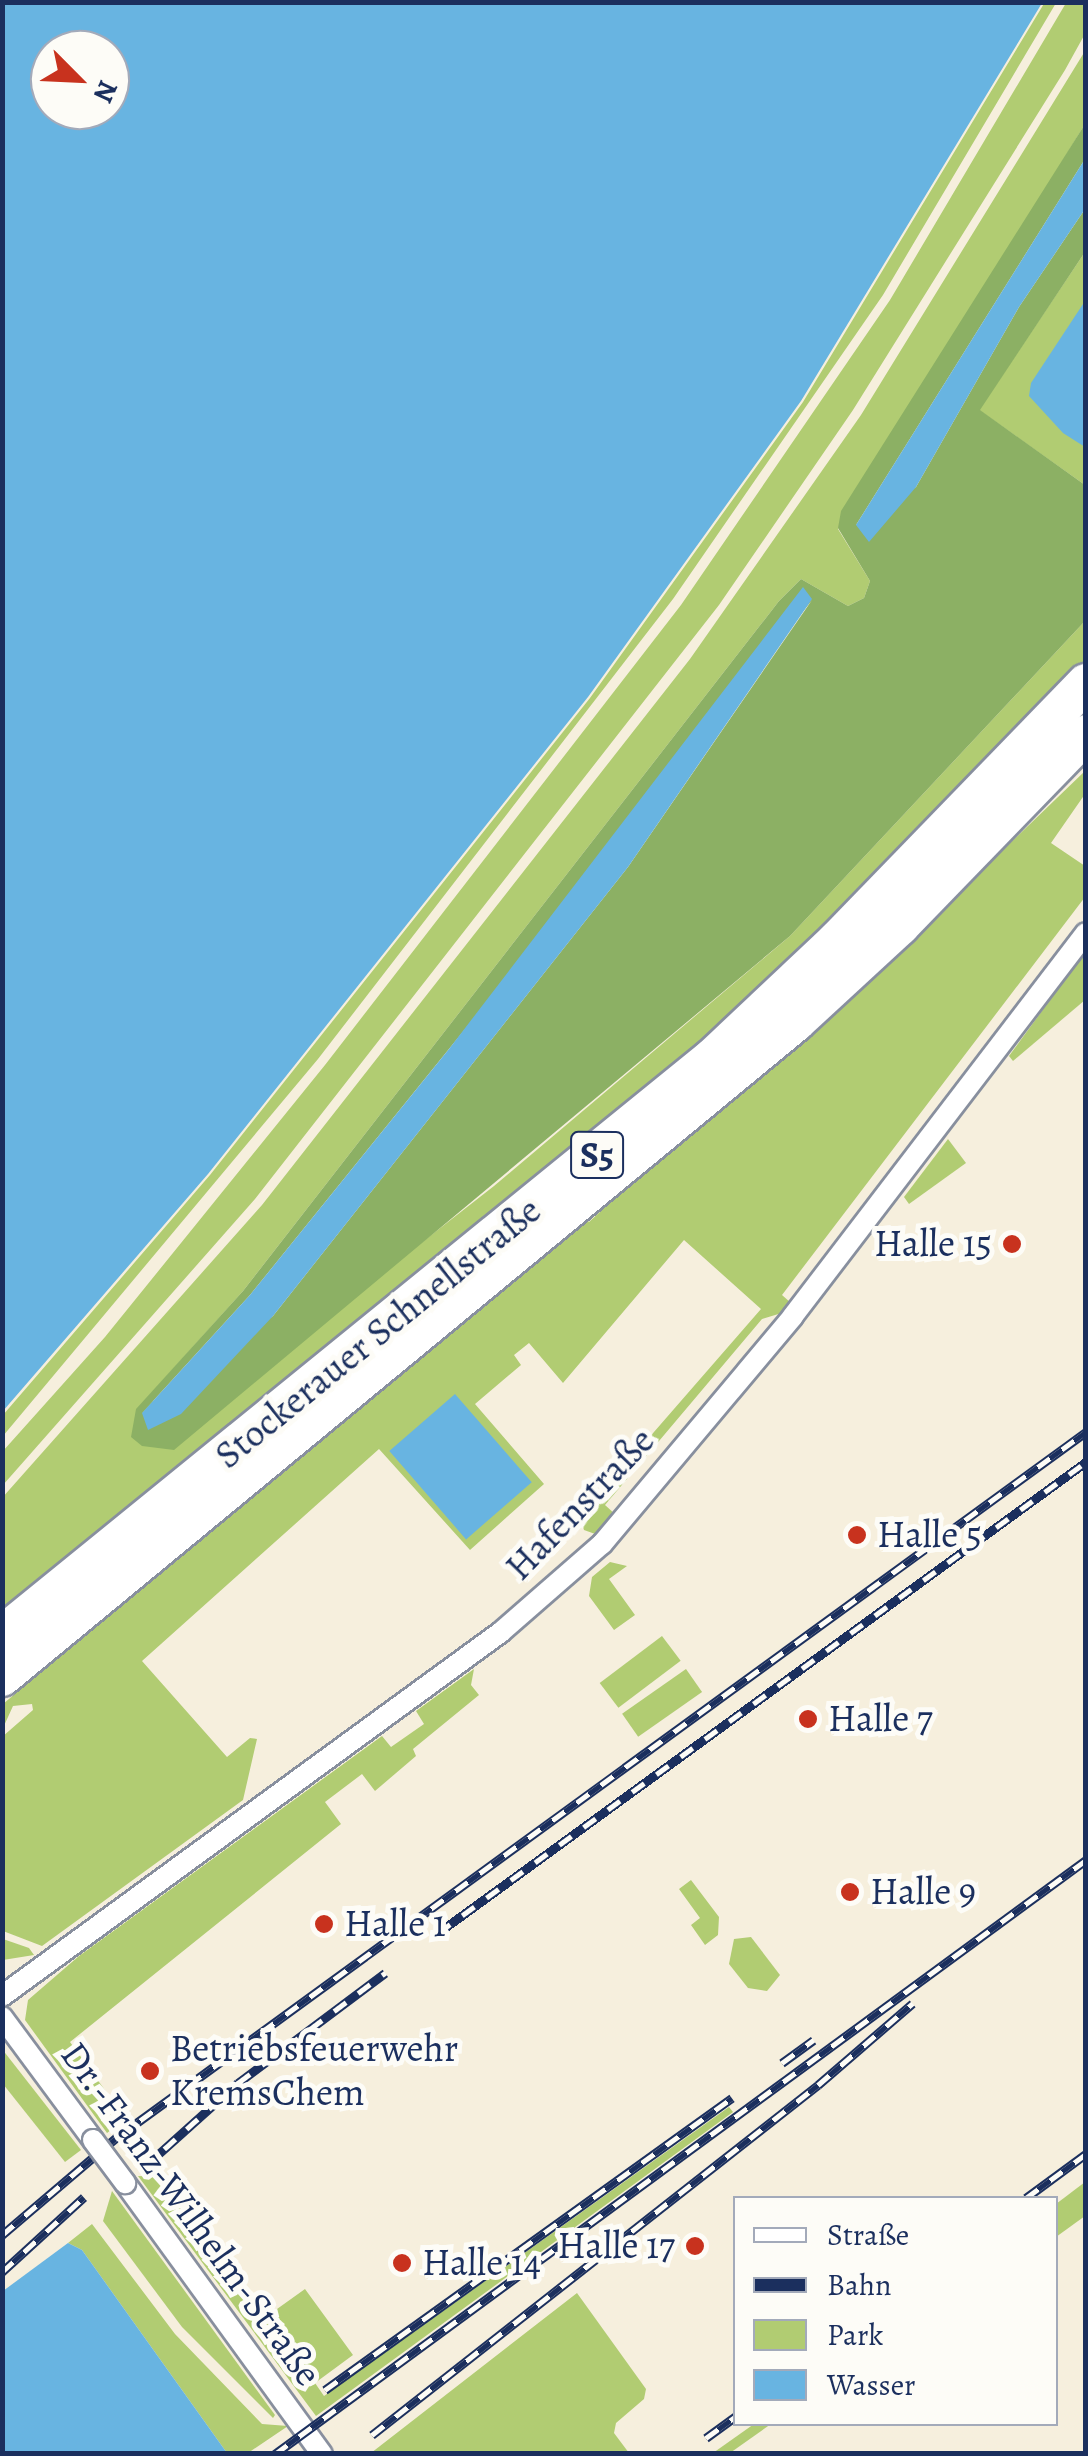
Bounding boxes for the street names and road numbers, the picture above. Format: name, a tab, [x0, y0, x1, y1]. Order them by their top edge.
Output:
road number: S5	[570, 1125, 624, 1185]
street label: Stockerauer Schnellstraße	[206, 1188, 550, 1478]
street label: Hafenstraße	[496, 1418, 664, 1590]
street label: Dr.-Franz-Wilhelm-Straße	[51, 2033, 331, 2395]

